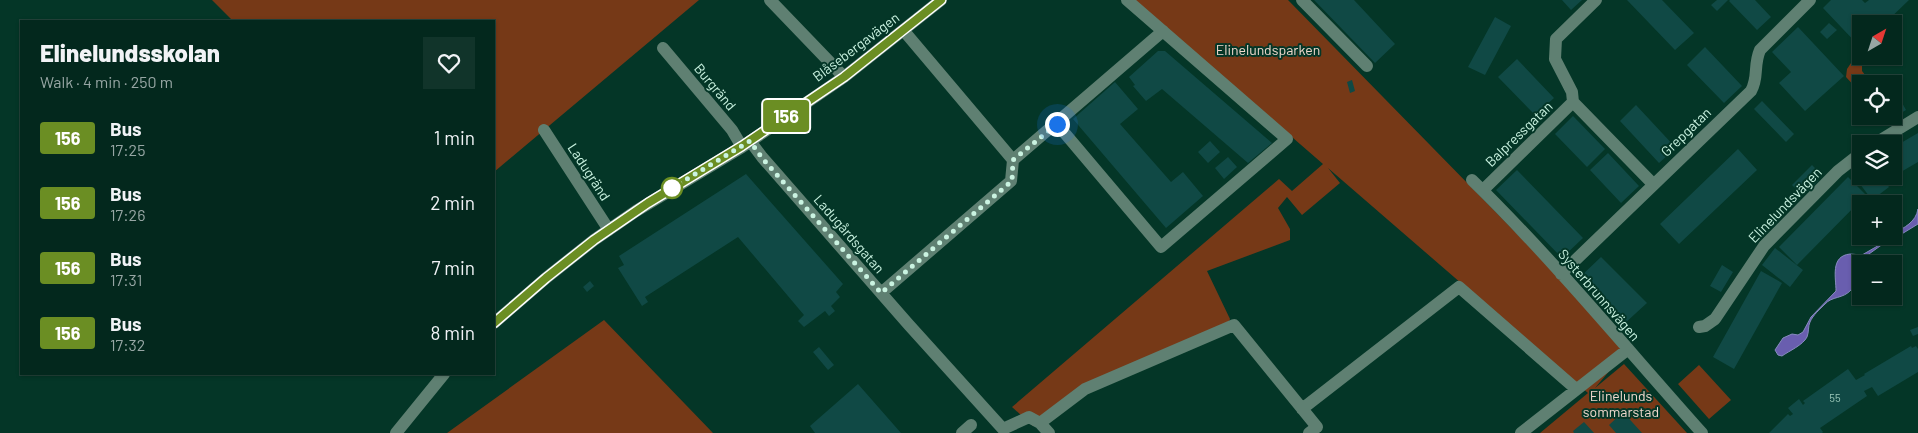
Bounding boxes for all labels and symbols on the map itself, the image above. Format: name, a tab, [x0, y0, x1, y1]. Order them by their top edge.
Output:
street label: Blåsebergavägen	[809, 9, 902, 85]
north arrow	[1852, 15, 1902, 65]
park label: Elinelundsparken	[1216, 41, 1320, 58]
street label: Burgränd	[691, 60, 740, 114]
street label: Balpressgatan	[1482, 97, 1556, 170]
line badge: 156	[757, 100, 815, 132]
street label: Grepgatan	[1657, 104, 1714, 160]
your location	[1045, 112, 1070, 137]
street label: Ladugränd	[565, 140, 614, 204]
street label: Elinelundsvägen	[1744, 163, 1825, 246]
unlabelled marker	[661, 177, 683, 199]
street label: Ladugårdsgatan	[811, 191, 888, 276]
street label: Systerbrunnsvägen	[1555, 245, 1644, 344]
park label: Elinelunds sommarstad	[1583, 387, 1659, 420]
house number: 55	[1829, 391, 1841, 404]

